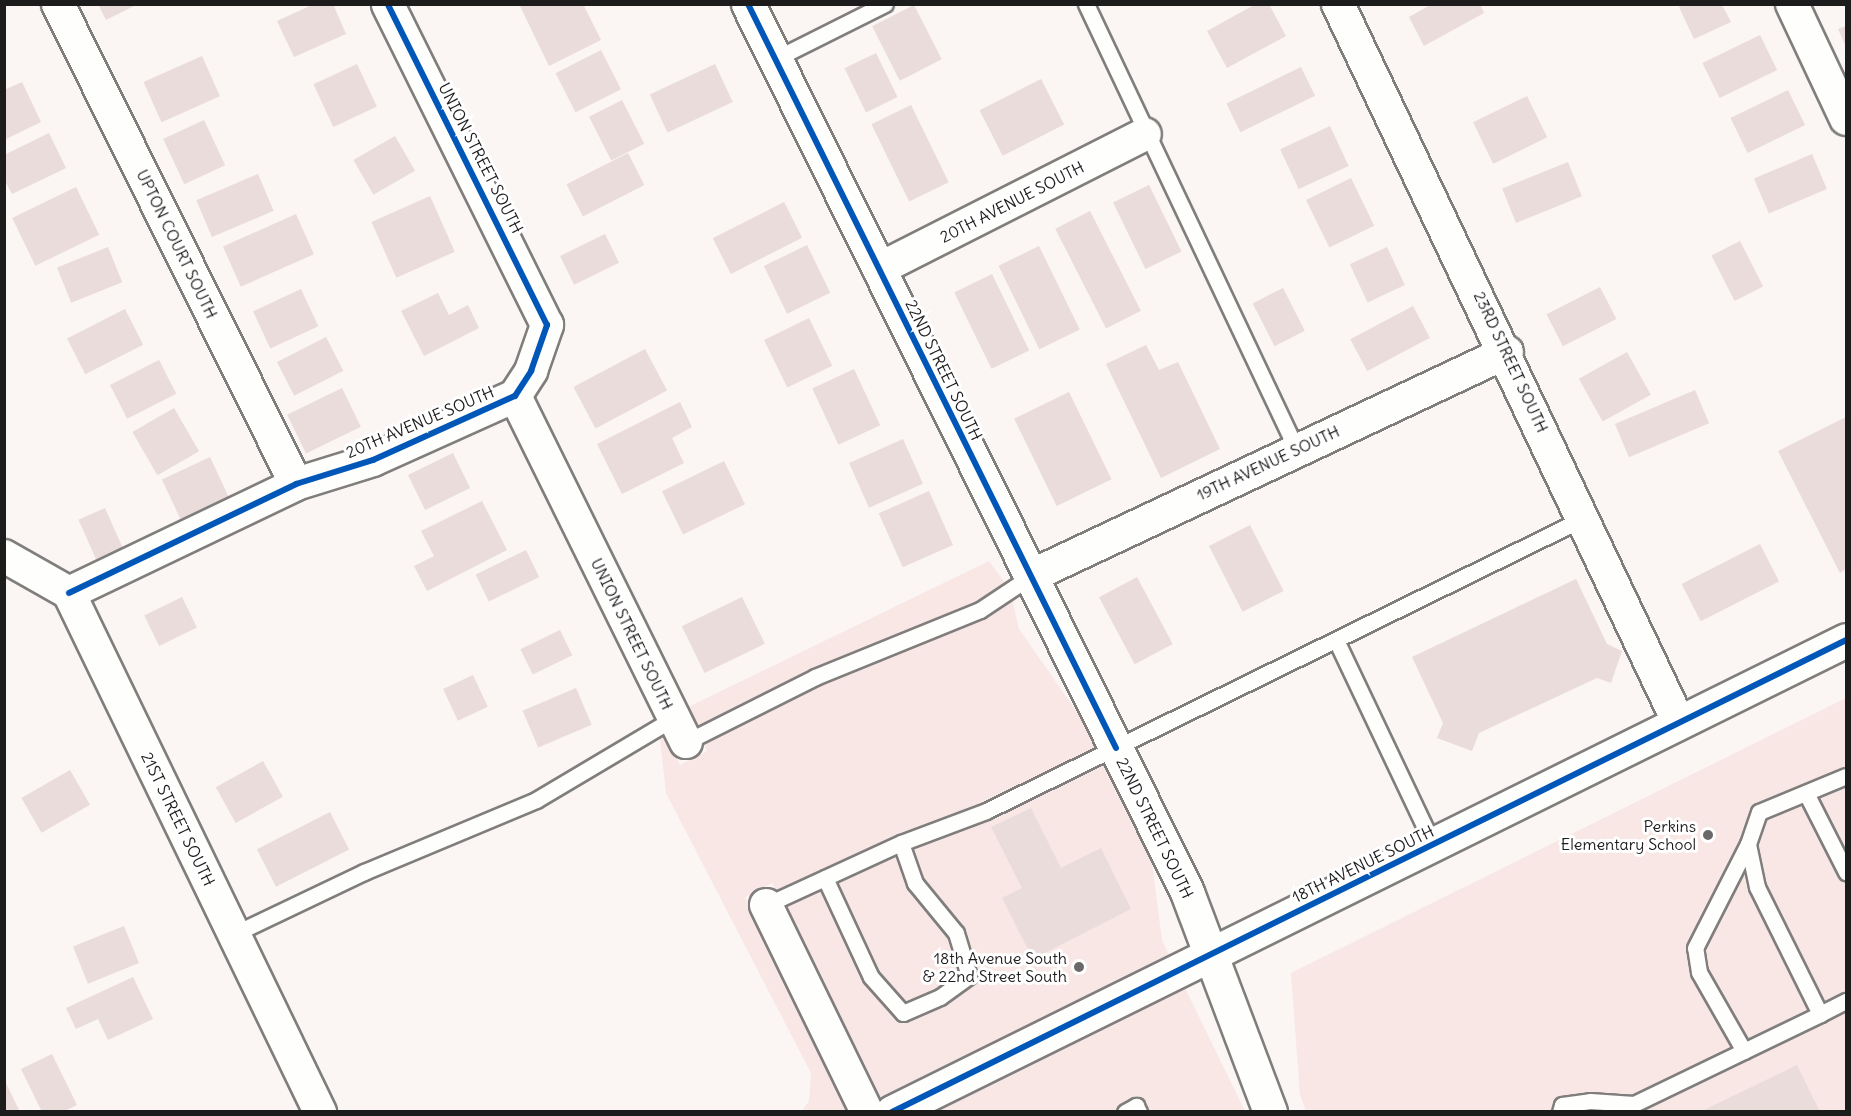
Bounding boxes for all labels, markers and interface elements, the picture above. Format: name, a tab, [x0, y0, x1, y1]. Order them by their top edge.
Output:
street label: UNION STREET SOUTH	[435, 80, 527, 236]
street label: 20TH AVENUE SOUTH	[937, 157, 1087, 247]
street label: UPTON COURT SOUTH	[133, 166, 221, 322]
street label: 23RD STREET SOUTH	[1470, 288, 1552, 436]
street label: 22ND STREET SOUTH	[902, 297, 986, 443]
street label: 20TH AVENUE SOUTH	[343, 382, 497, 462]
street label: 19TH AVENUE SOUTH	[1194, 421, 1342, 505]
street label: UNION STREET SOUTH	[587, 555, 677, 713]
street label: 21ST STREET SOUTH	[137, 749, 219, 889]
street label: 22ND STREET SOUTH	[1113, 755, 1197, 901]
place label: Perkins Elementary School	[1561, 816, 1696, 854]
street label: 18TH AVENUE SOUTH	[1289, 821, 1437, 907]
marker: Perkins Elementary School	[1701, 828, 1715, 842]
place label: 18th Avenue South & 22nd Street South	[923, 948, 1067, 986]
marker: 18th Avenue South & 22nd Street South	[1072, 960, 1086, 974]

